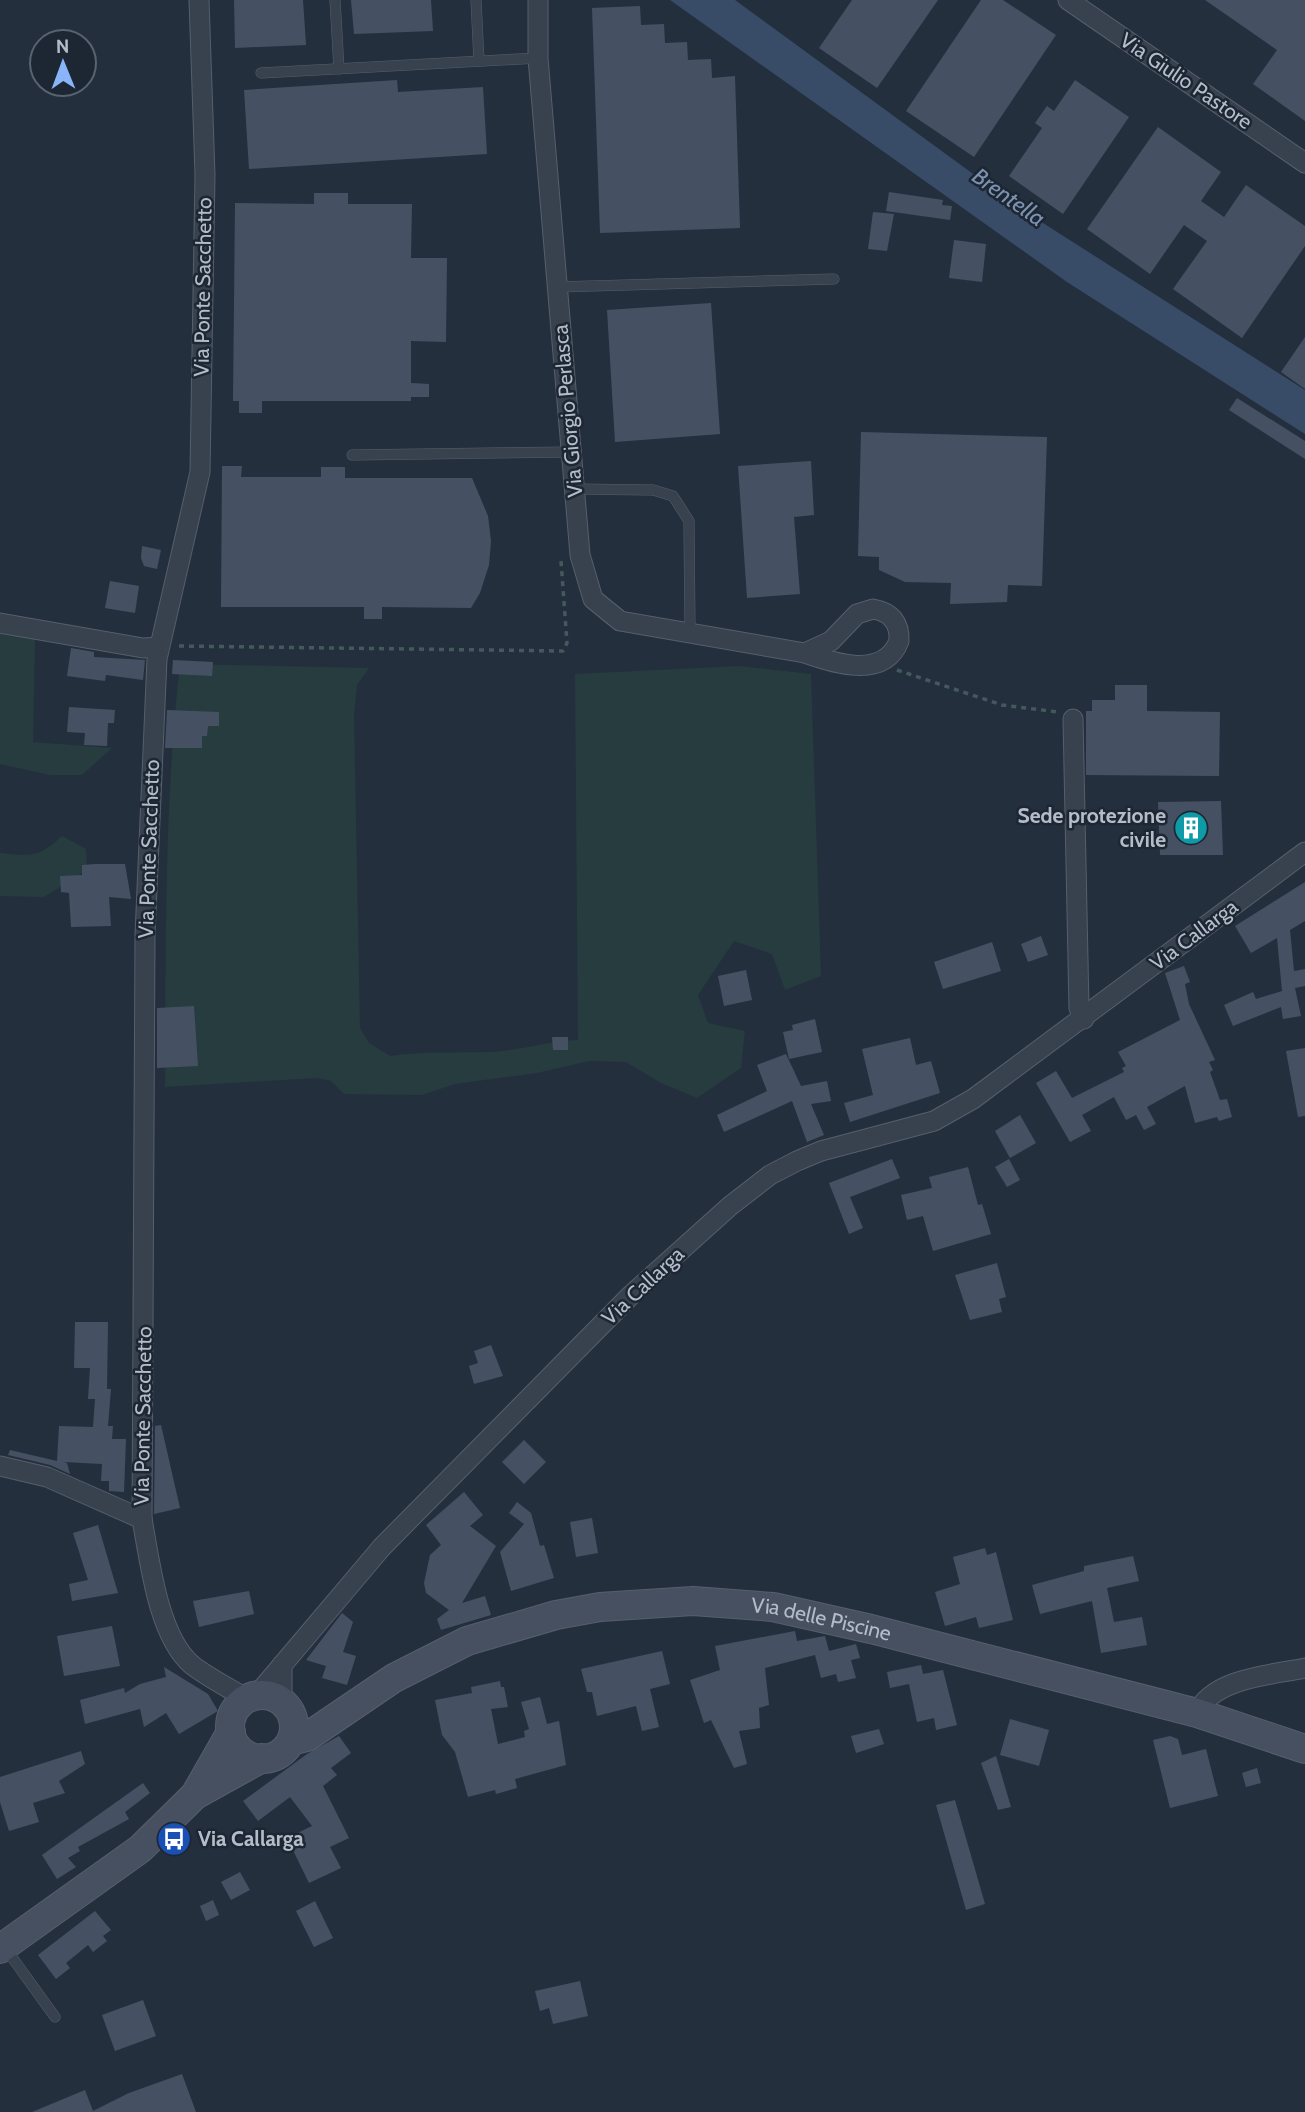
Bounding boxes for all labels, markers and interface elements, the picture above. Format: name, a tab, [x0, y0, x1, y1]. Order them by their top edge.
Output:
street label: Via Giulio Pastore	[1115, 27, 1257, 134]
north arrow	[28, 28, 98, 98]
text: N	[56, 35, 70, 58]
water label: Brentella	[967, 162, 1051, 232]
street label: Via Ponte Sacchetto	[188, 197, 217, 377]
street label: Via Giorgio Perlasca	[547, 324, 588, 499]
street label: Via Ponte Sacchetto	[133, 759, 164, 939]
place label: Sede protezione civile	[1018, 803, 1166, 852]
building icon: Sede protezione civile	[1172, 809, 1210, 847]
street label: Via Callarga	[1145, 894, 1242, 976]
street label: Via Callarga	[596, 1241, 689, 1330]
street label: Via Ponte Sacchetto	[128, 1326, 157, 1506]
street label: Via delle Piscine	[751, 1592, 894, 1646]
bus stop icon: Via Callarga	[155, 1820, 193, 1858]
place label: Via Callarga	[198, 1826, 304, 1851]

